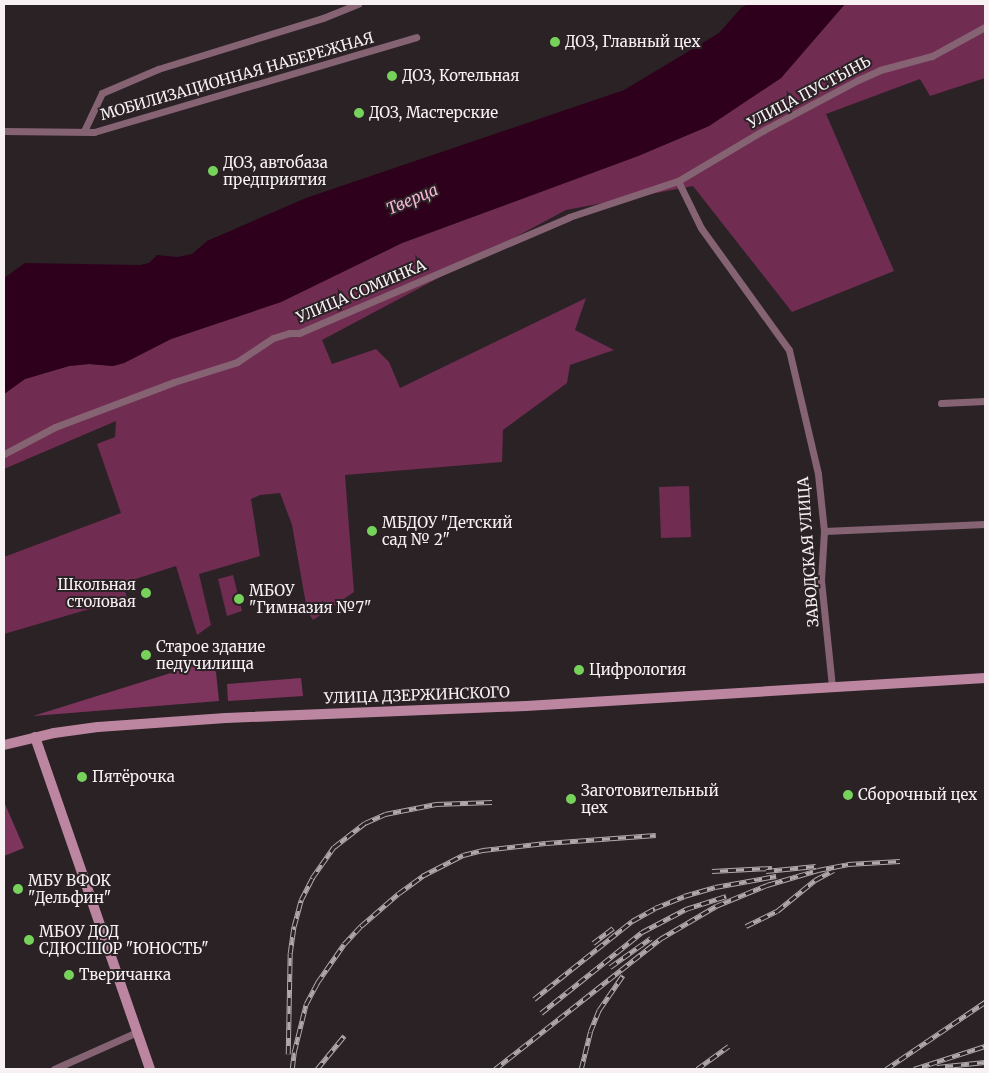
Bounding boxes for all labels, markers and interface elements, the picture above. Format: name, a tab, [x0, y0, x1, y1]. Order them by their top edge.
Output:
street label: МОБИЛИЗАЦИОННАЯ НАБЕРЕЖНАЯ	[98, 28, 376, 124]
place label: ДОЗ, Главный цех	[565, 33, 700, 51]
marker: ДОЗ, Главный цех	[549, 36, 561, 48]
street label: УЛИЦА ПУСТЫНЬ	[744, 52, 874, 132]
place label: ДОЗ, Котельная	[402, 67, 520, 85]
marker: ДОЗ, Котельная	[386, 70, 398, 82]
place label: ДОЗ, Мастерские	[369, 104, 498, 122]
marker: ДОЗ, Мастерские	[353, 107, 365, 119]
place label: ДОЗ, автобаза предприятия	[223, 153, 328, 188]
marker: ДОЗ, автобаза предприятия	[207, 165, 219, 177]
water label: Тверца	[383, 180, 441, 218]
street label: УЛИЦА СОМИНКА	[294, 256, 428, 326]
street label: ЗАВОДСКАЯ УЛИЦА	[794, 476, 822, 628]
place label: МБДОУ "Детский сад № 2"	[382, 513, 513, 548]
marker: МБДОУ "Детский сад № 2"	[366, 525, 378, 537]
place label: Школьная столовая	[57, 575, 136, 610]
place label: МБОУ "Гимназия №7"	[249, 581, 371, 616]
marker: Школьная столовая	[140, 587, 152, 599]
marker: МБОУ "Гимназия №7"	[233, 593, 245, 605]
place label: Старое здание педучилища	[156, 637, 265, 672]
marker: Старое здание педучилища	[140, 649, 152, 661]
place label: Цифрология	[589, 661, 686, 679]
marker: Цифрология	[573, 664, 585, 676]
street label: УЛИЦА ДЗЕРЖИНСКОГО	[324, 683, 510, 707]
place label: Пятёрочка	[92, 768, 175, 786]
marker: Пятёрочка	[76, 771, 88, 783]
place label: Заготовительный цех	[581, 781, 719, 816]
place label: Сборочный цех	[858, 786, 977, 804]
marker: Сборочный цех	[842, 789, 854, 801]
marker: Заготовительный цех	[565, 793, 577, 805]
place label: МБУ ВФОК "Дельфин"	[28, 871, 111, 906]
marker: МБУ ВФОК "Дельфин"	[12, 883, 24, 895]
place label: МБОУ ДОД СДЮСШОР "ЮНОСТЬ"	[39, 922, 209, 957]
marker: МБОУ ДОД СДЮСШОР "ЮНОСТЬ"	[23, 934, 35, 946]
place label: Тверичанка	[79, 966, 171, 984]
marker: Тверичанка	[63, 969, 75, 981]

